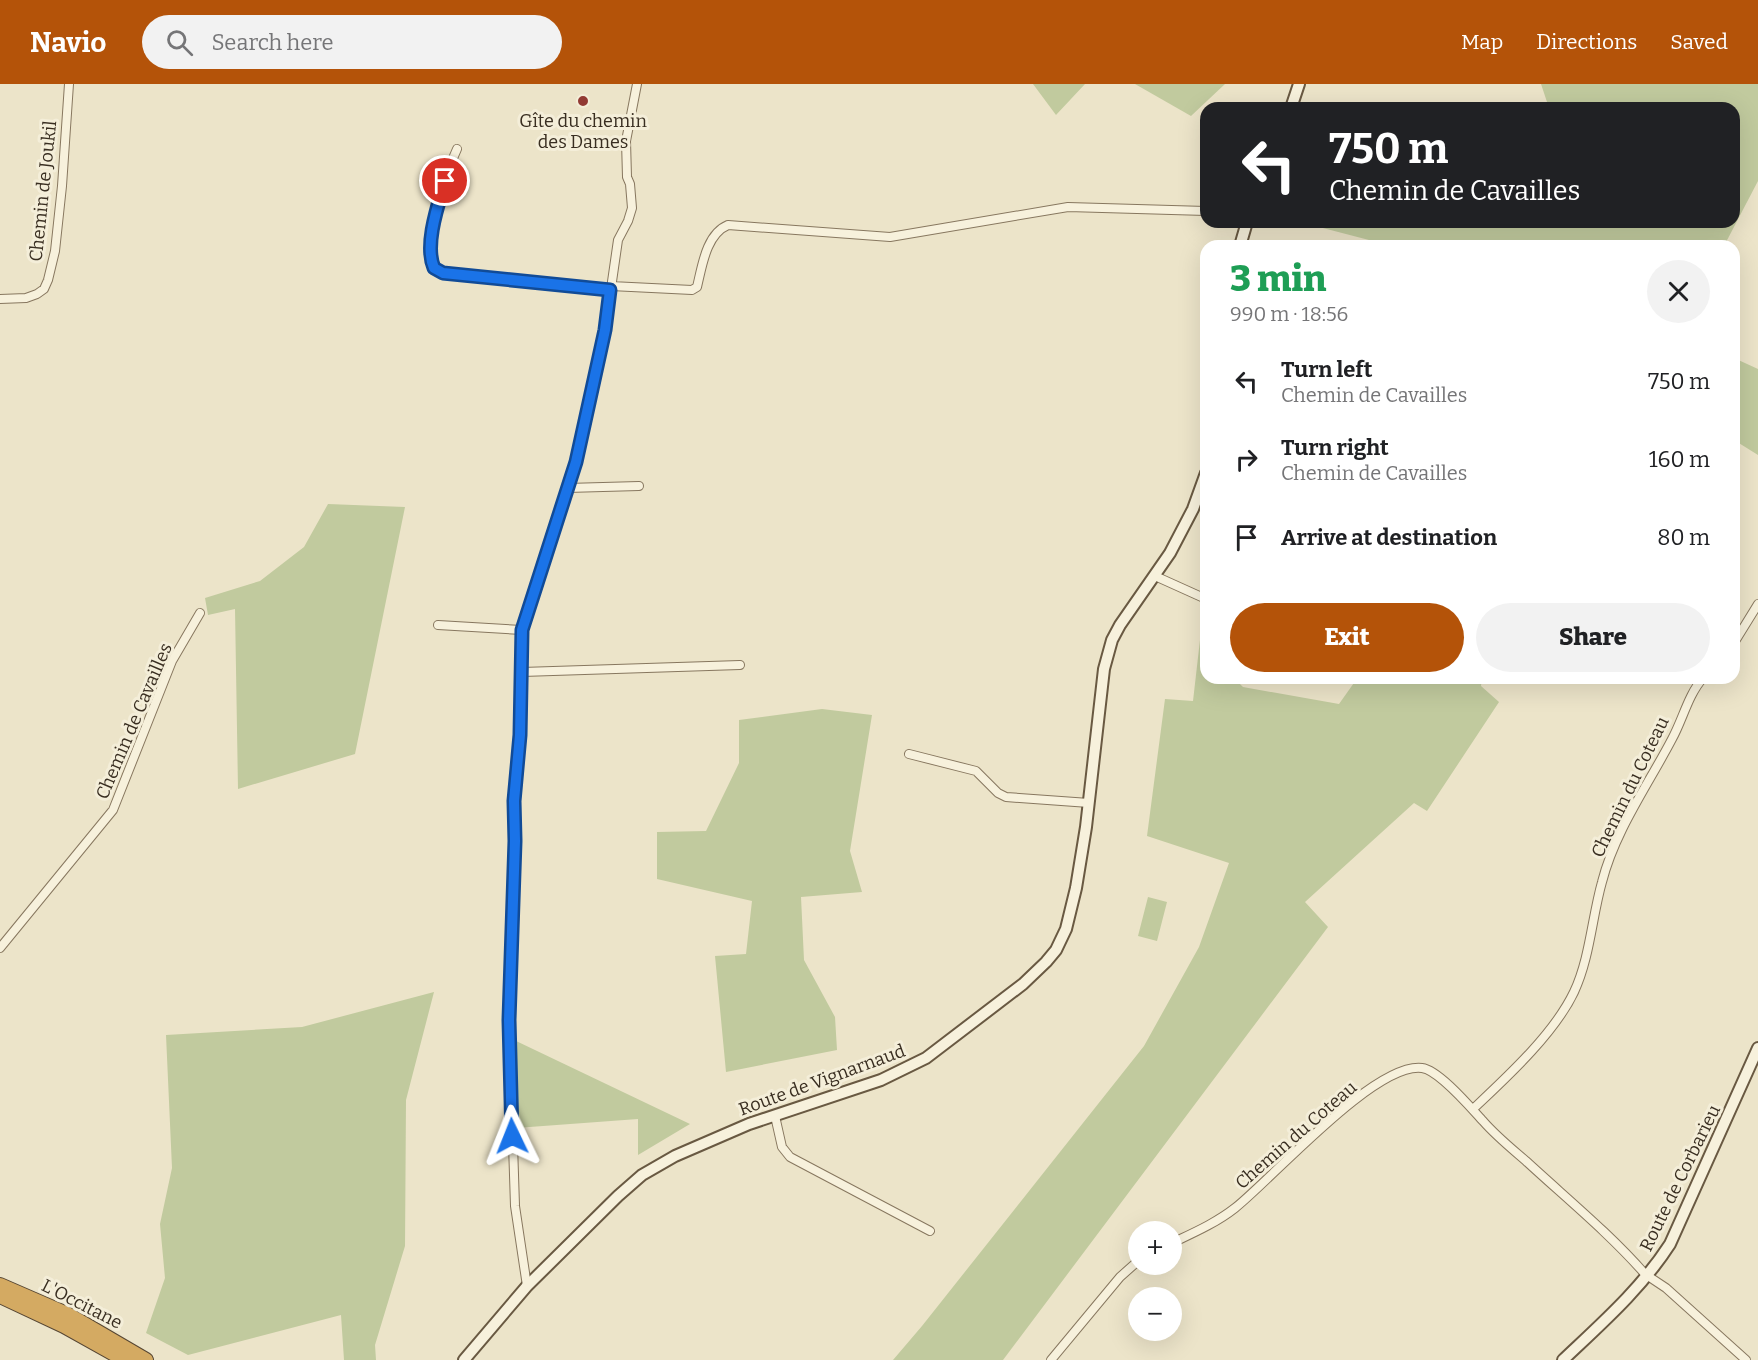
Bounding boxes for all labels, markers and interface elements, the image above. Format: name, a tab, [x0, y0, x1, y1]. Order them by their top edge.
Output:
search box	[142, 15, 562, 69]
text: Navio	[30, 26, 106, 59]
icon: search	[163, 26, 196, 59]
text: Search here	[211, 29, 334, 56]
text: Map	[1461, 29, 1503, 55]
text: Directions	[1536, 29, 1637, 55]
text: Saved	[1670, 29, 1728, 55]
marker: Gîte du chemin des Dames	[576, 94, 590, 108]
place label: Gîte du chemin des Dames	[519, 110, 647, 153]
street label: Chemin de Joukil	[25, 120, 61, 262]
text: 750 m	[1329, 124, 1448, 174]
icon: left	[1230, 126, 1308, 204]
pin	[419, 155, 470, 206]
icon: arrive	[428, 164, 461, 197]
text: Chemin de Cavailles	[1329, 175, 1580, 207]
text: 3 min	[1230, 257, 1326, 301]
button: close	[1647, 260, 1710, 323]
text: 990 m · 18:56	[1230, 302, 1348, 326]
text: Turn left	[1281, 356, 1373, 383]
icon: left	[1230, 365, 1263, 398]
text: 750 m	[1648, 368, 1710, 395]
text: Chemin de Cavailles	[1281, 383, 1467, 407]
text: Turn right	[1281, 434, 1389, 461]
icon: right	[1230, 443, 1263, 476]
text: 160 m	[1649, 446, 1710, 473]
text: Chemin de Cavailles	[1281, 461, 1467, 485]
icon: arrive	[1230, 521, 1263, 554]
text: Arrive at destination	[1281, 524, 1497, 551]
text: 80 m	[1657, 524, 1710, 551]
button: Exit	[1230, 603, 1464, 672]
button: Share	[1476, 603, 1710, 672]
street label: Chemin de Cavailles	[91, 640, 177, 802]
street label: Chemin du Coteau	[1586, 713, 1674, 861]
street label: Route de Vignarnaud	[736, 1040, 909, 1120]
street label: Chemin du Coteau	[1231, 1076, 1361, 1194]
street label: Route de Corbarieu	[1635, 1101, 1725, 1255]
position arrow	[480, 1104, 544, 1168]
map controls	[1128, 1221, 1182, 1341]
button: +	[1128, 1221, 1182, 1275]
street label: L'Occitane	[38, 1274, 126, 1334]
button: −	[1128, 1287, 1182, 1341]

